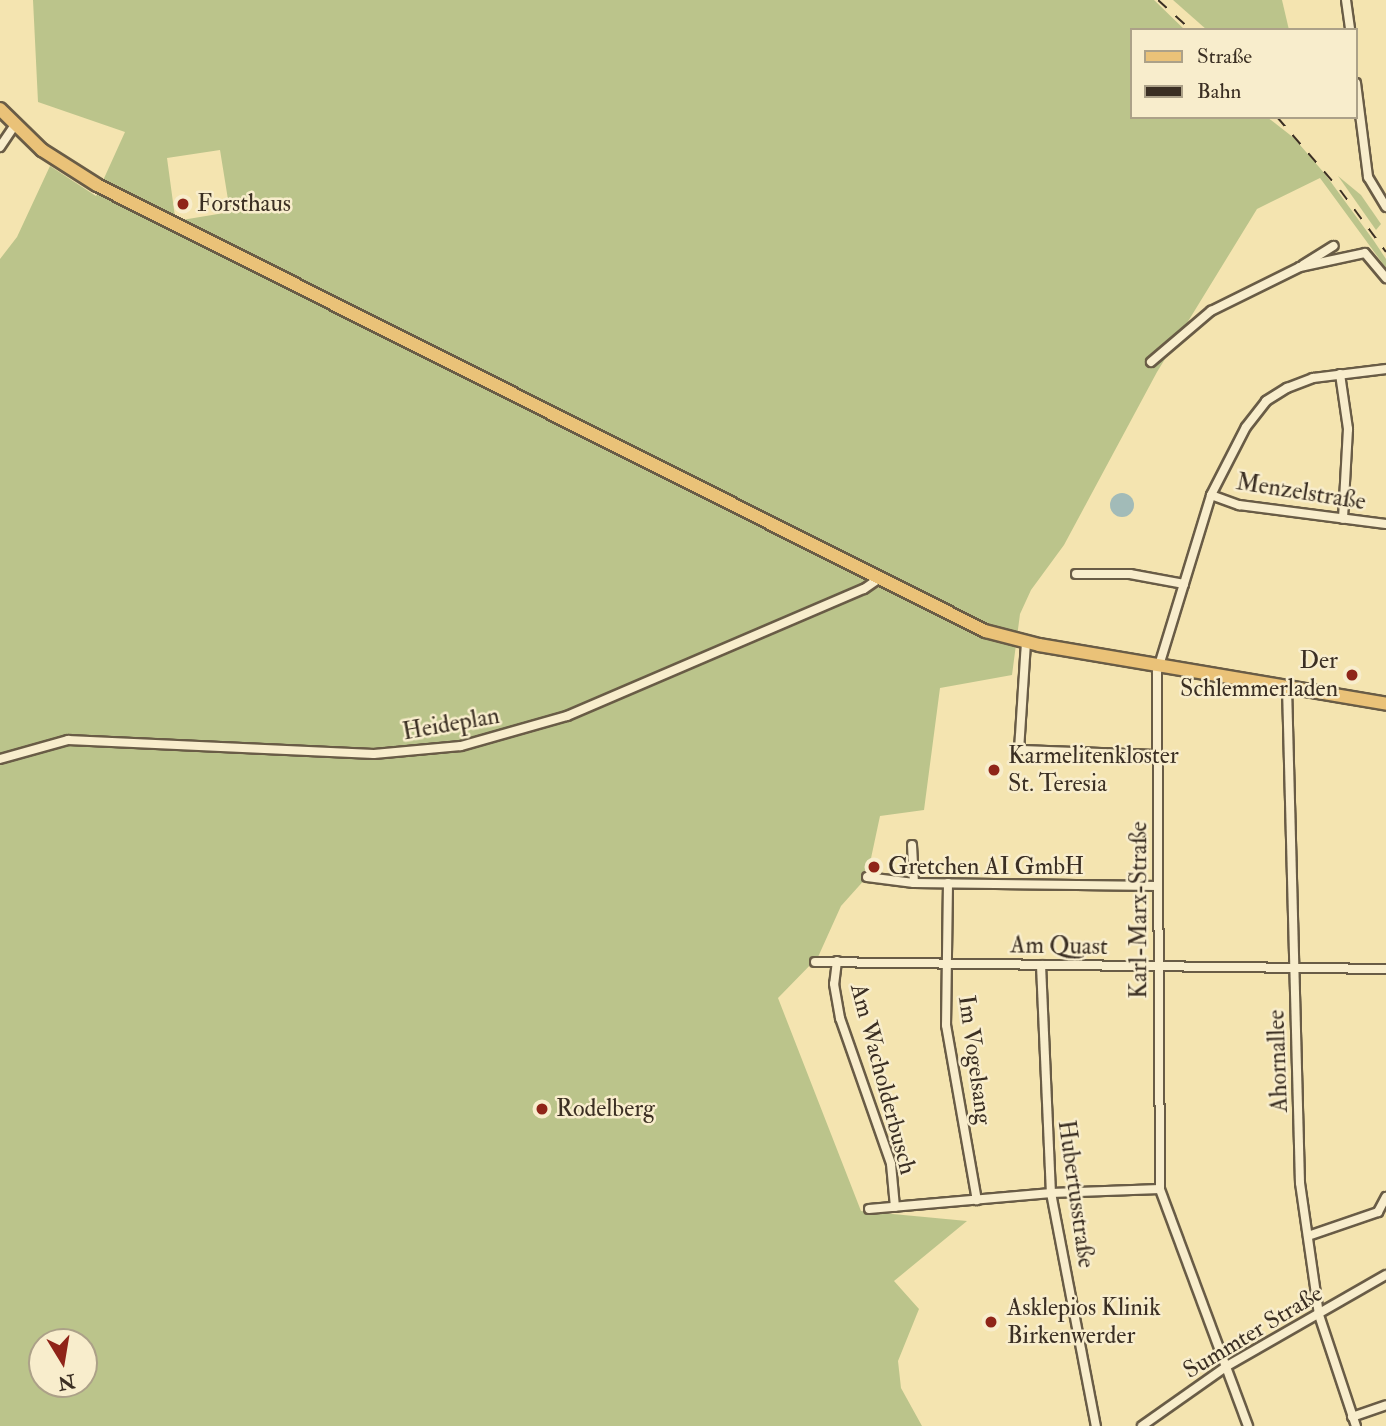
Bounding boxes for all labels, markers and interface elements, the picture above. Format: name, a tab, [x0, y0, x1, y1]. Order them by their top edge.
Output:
legend	[1130, 28, 1358, 119]
text: Straße	[1197, 43, 1252, 70]
text: Bahn	[1197, 78, 1241, 105]
place label: Forsthaus	[197, 190, 291, 218]
marker: Forsthaus	[175, 196, 191, 212]
street label: Menzelstraße	[1234, 468, 1368, 516]
place label: Der Schlemmerladen	[1180, 647, 1338, 703]
marker: Der Schlemmerladen	[1344, 667, 1360, 683]
street label: Heideplan	[400, 701, 502, 747]
place label: Karmelitenkloster St. Teresia	[1008, 742, 1179, 798]
marker: Karmelitenkloster St. Teresia	[986, 762, 1002, 778]
street label: Karl-Marx-Straße	[1125, 821, 1153, 999]
place label: Gretchen AI GmbH	[888, 853, 1084, 881]
marker: Gretchen AI GmbH	[866, 859, 882, 875]
street label: Am Quast	[1010, 931, 1108, 961]
street label: Am Wacholderbusch	[844, 980, 922, 1178]
street label: Im Vogelsang	[952, 994, 998, 1126]
street label: Ahornallee	[1262, 1009, 1294, 1113]
place label: Rodelberg	[556, 1095, 655, 1123]
marker: Rodelberg	[534, 1101, 550, 1117]
street label: Hubertusstraße	[1051, 1118, 1101, 1270]
street label: Summter Straße	[1178, 1279, 1328, 1385]
place label: Asklepios Klinik Birkenwerder	[1007, 1294, 1161, 1350]
marker: Asklepios Klinik Birkenwerder	[981, 1312, 1001, 1332]
north arrow	[28, 1328, 98, 1398]
text: N	[56, 1368, 77, 1395]

